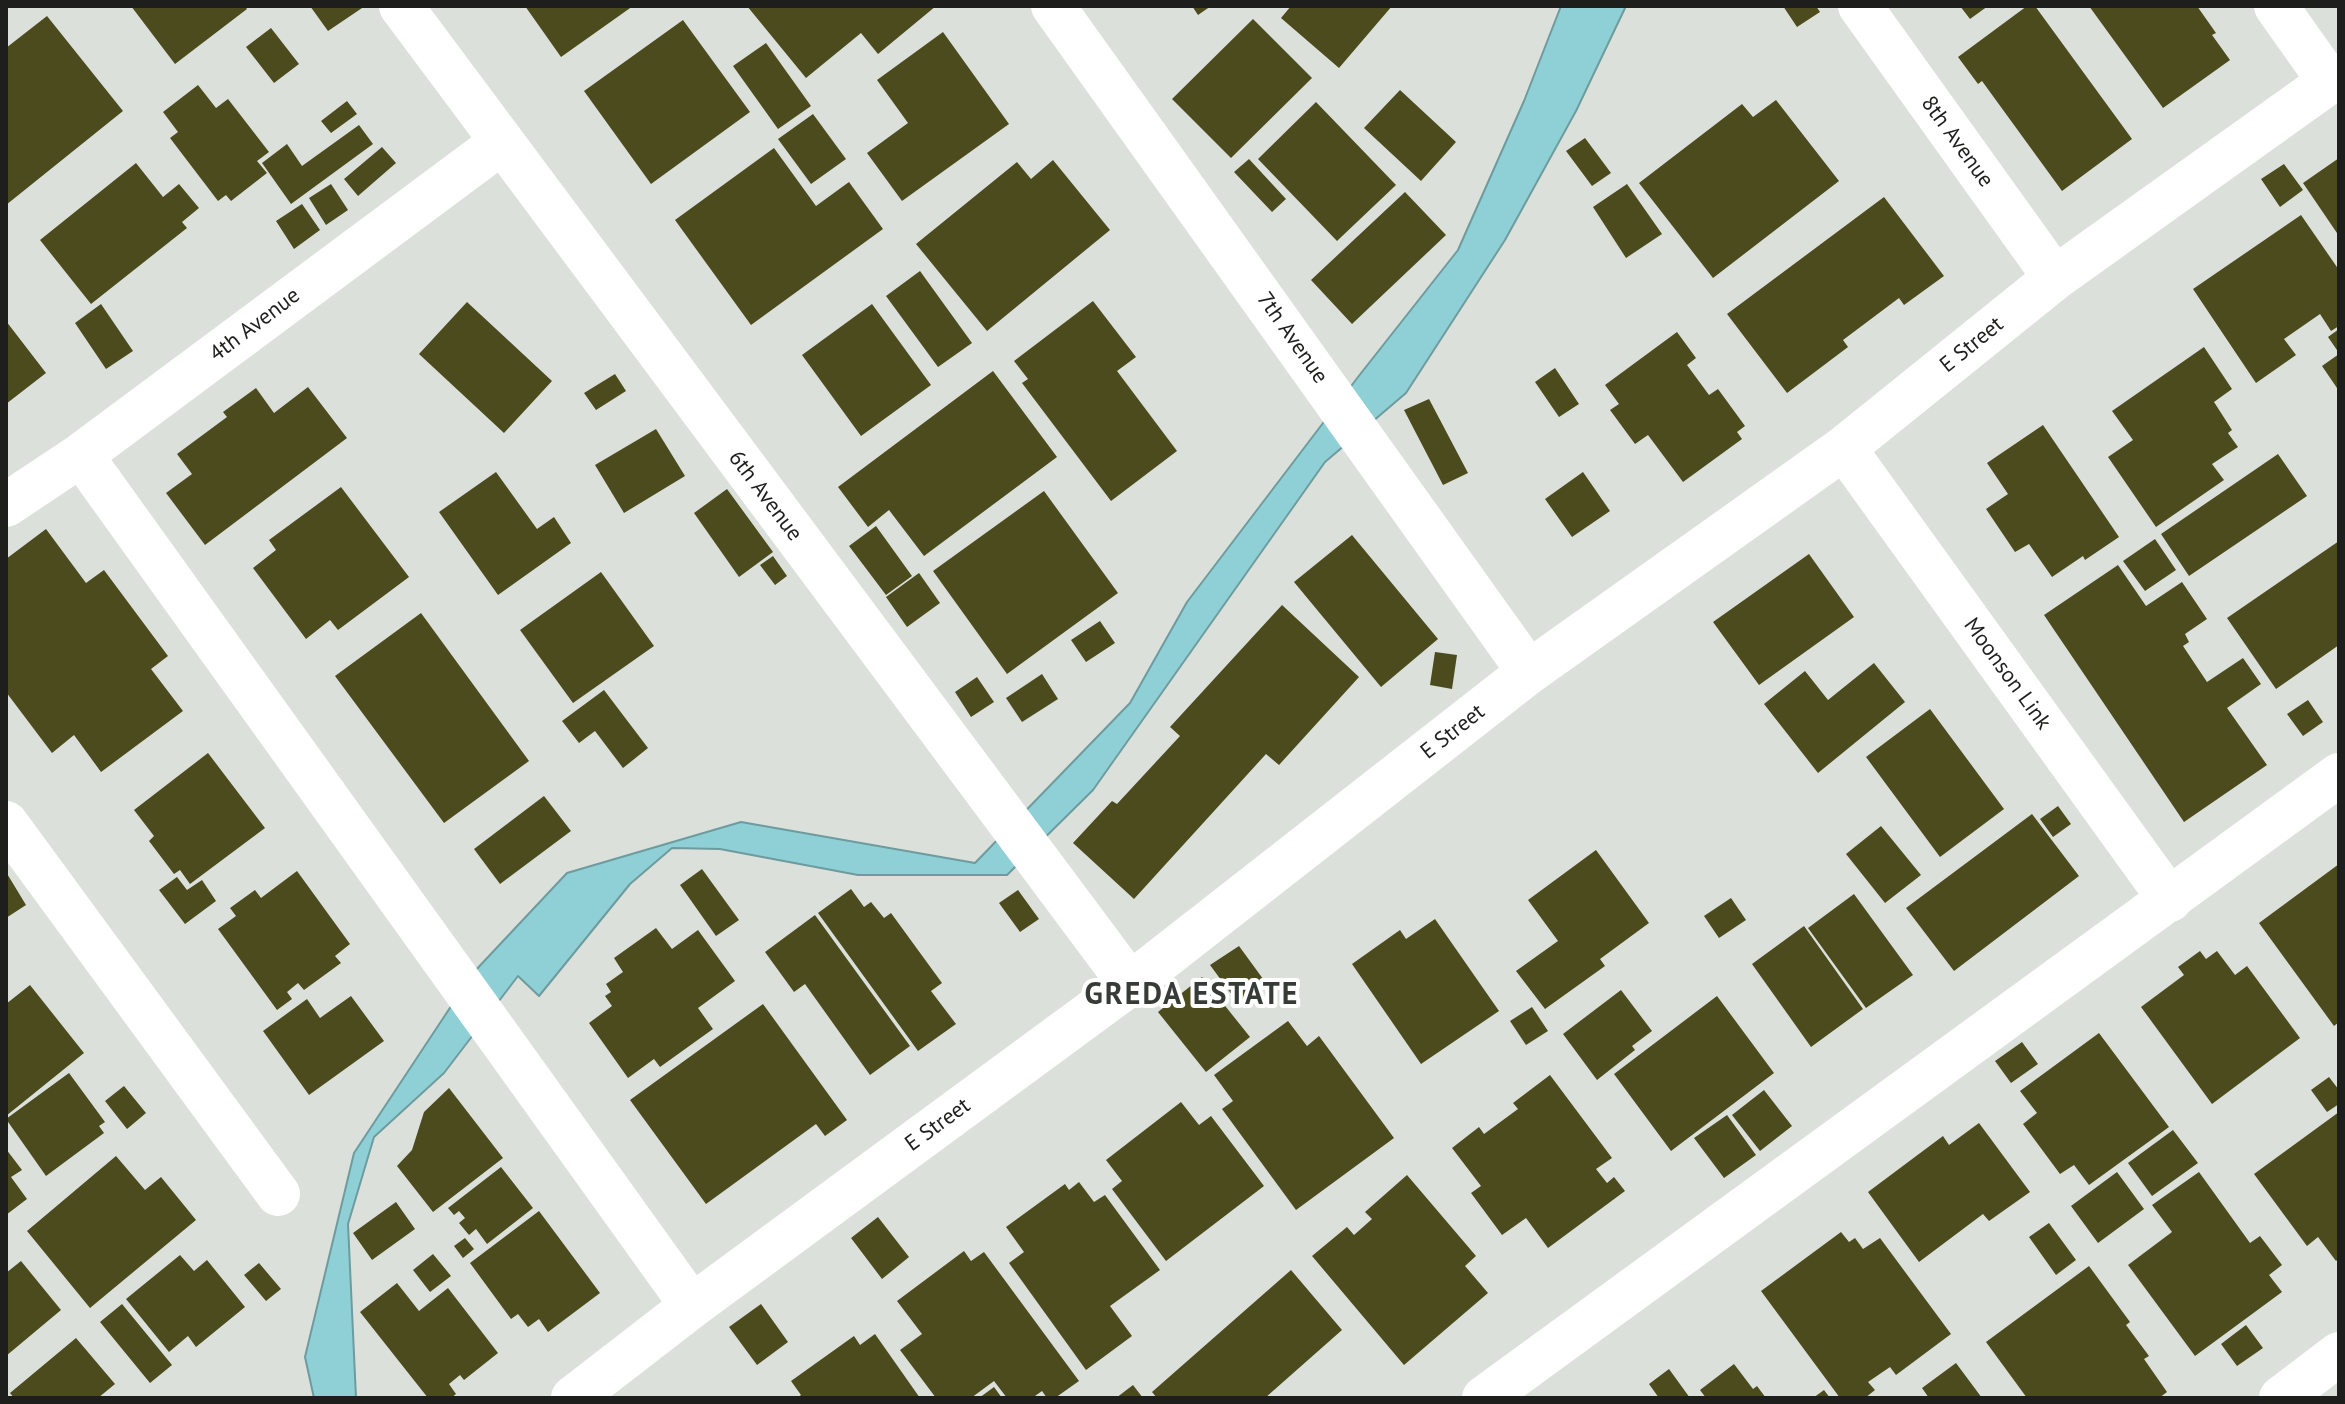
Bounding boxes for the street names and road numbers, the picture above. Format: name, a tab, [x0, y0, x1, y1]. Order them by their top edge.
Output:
street label: 8th Avenue	[1915, 91, 1999, 193]
street label: 4th Avenue	[205, 283, 305, 367]
street label: 7th Avenue	[1251, 287, 1333, 389]
street label: E Street	[1935, 312, 2009, 378]
street label: 6th Avenue	[723, 446, 807, 546]
street label: Moonson Link	[1958, 613, 2056, 735]
street label: E Street	[1416, 699, 1490, 765]
street label: E Street	[900, 1093, 976, 1157]

